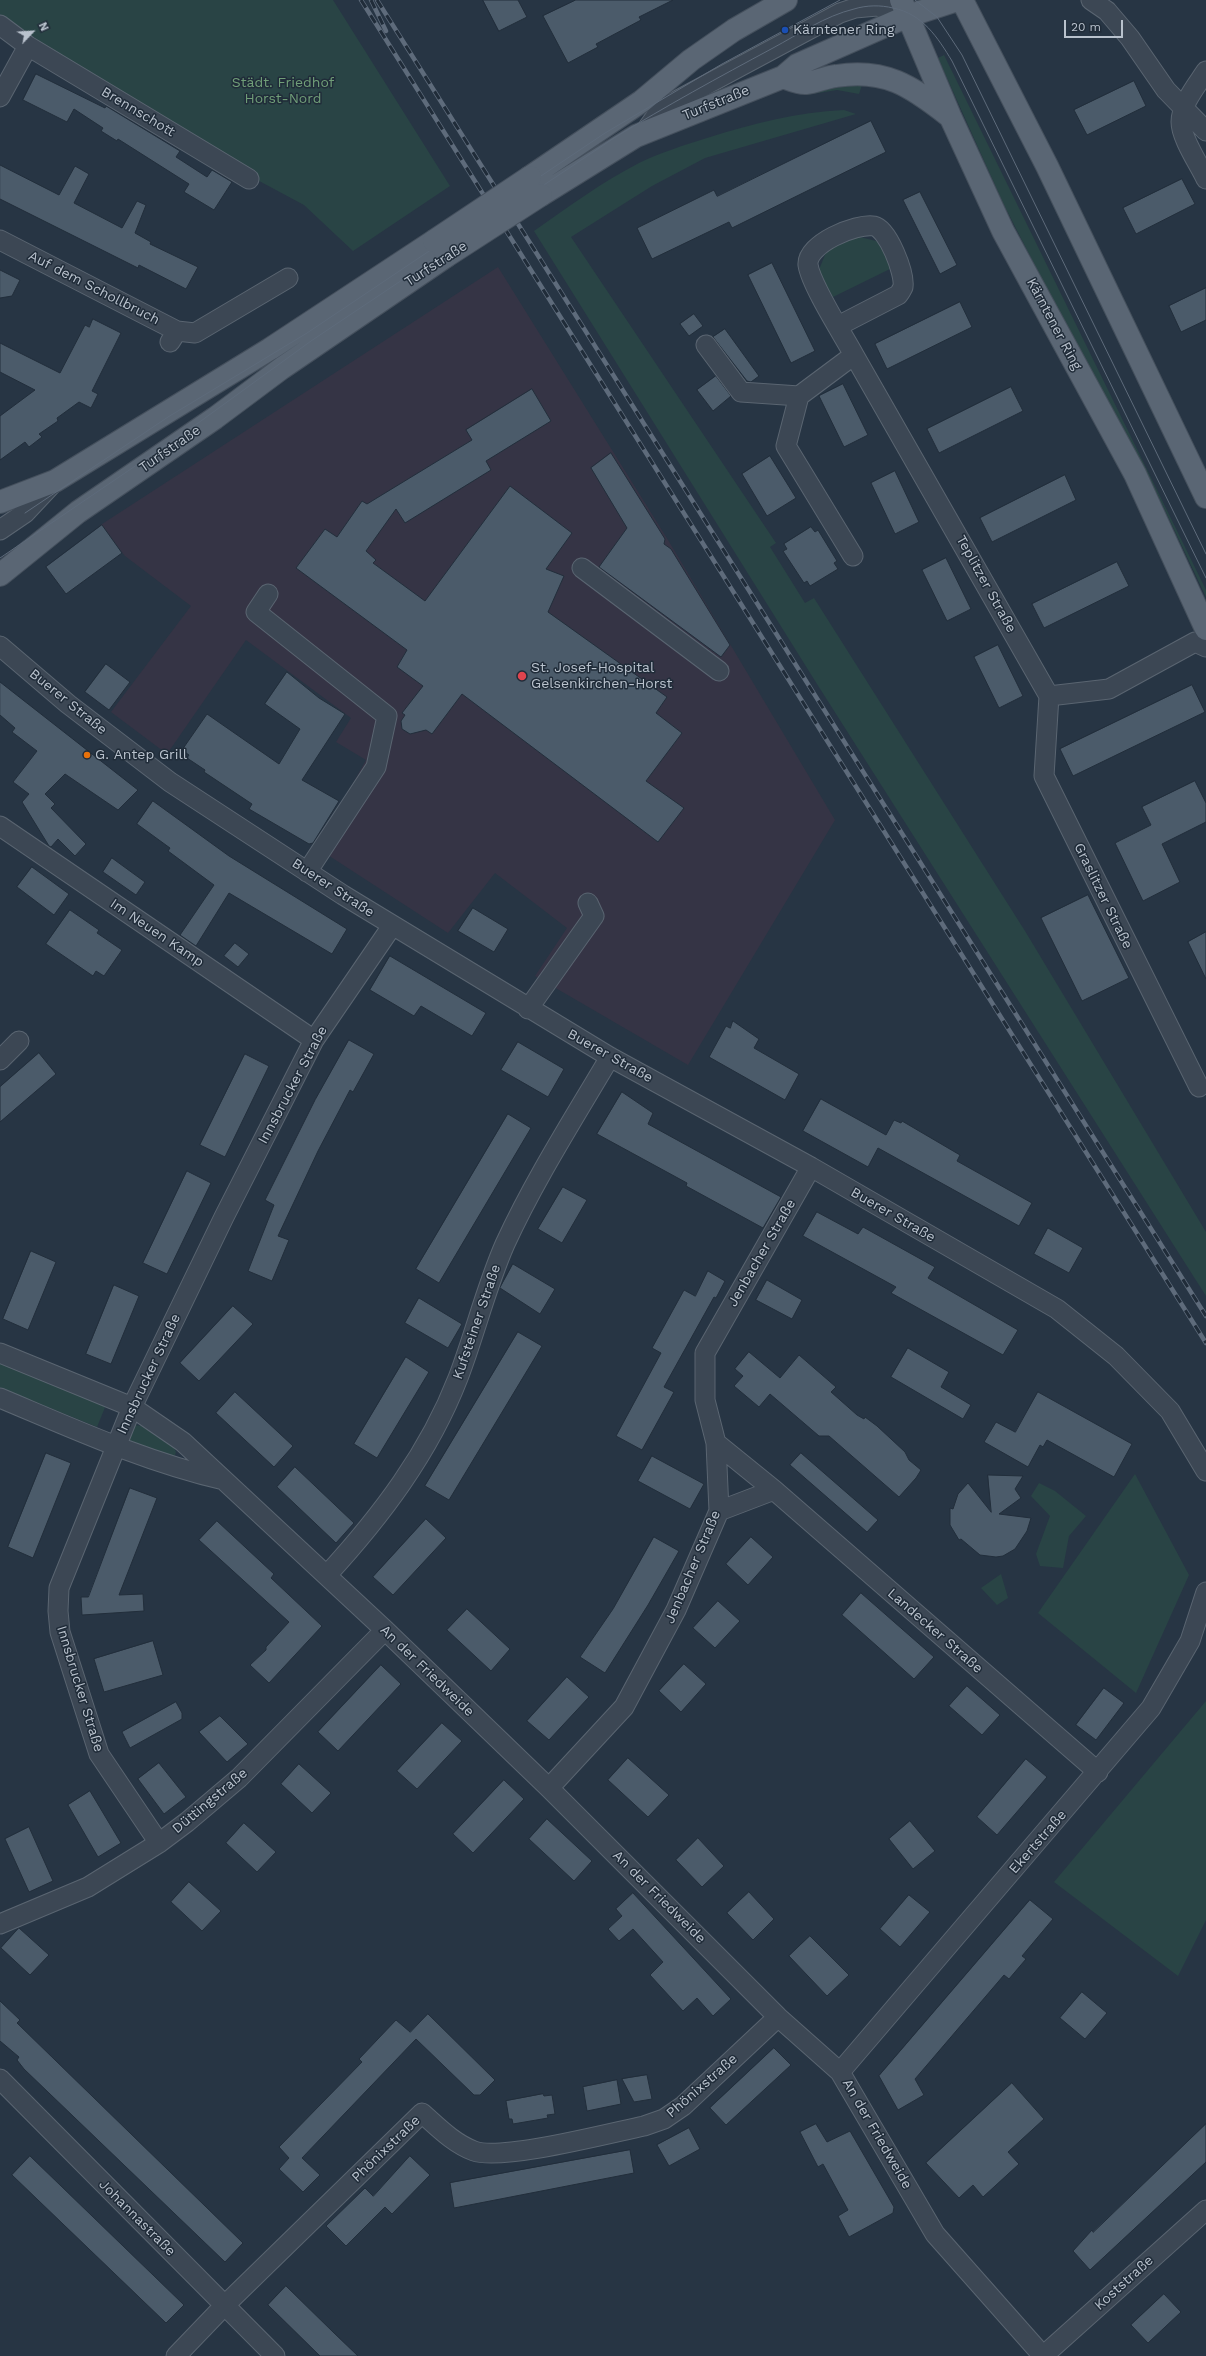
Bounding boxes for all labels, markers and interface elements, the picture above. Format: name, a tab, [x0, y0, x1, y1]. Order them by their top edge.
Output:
north arrow	[12, 12, 52, 52]
scale bar	[1066, 12, 1125, 38]
text: N	[36, 20, 51, 33]
text: 20 m	[1071, 20, 1101, 34]
place label: Kärntener Ring	[793, 22, 894, 38]
marker: Kärntener Ring	[780, 25, 790, 35]
park label: Städt. Friedhof Horst-Nord	[232, 75, 334, 108]
street label: Turfstraße	[680, 82, 752, 124]
street label: Brennschott	[98, 83, 178, 141]
street label: Turfstraße	[402, 238, 470, 290]
street label: Auf dem Schollbruch	[26, 248, 162, 328]
street label: Kärntener Ring	[1023, 275, 1085, 373]
street label: Turfstraße	[136, 422, 204, 476]
street label: Teplitzer Straße	[952, 532, 1020, 636]
place label: St. Josef-Hospital Gelsenkirchen-Horst	[531, 660, 672, 692]
street label: Buerer Straße	[26, 666, 110, 738]
marker: St. Josef-Hospital Gelsenkirchen-Horst	[516, 670, 528, 682]
place label: G. Antep Grill	[95, 747, 187, 763]
marker: G. Antep Grill	[82, 750, 92, 760]
street label: Graslitzer Straße	[1070, 840, 1136, 952]
street label: Buerer Straße	[289, 855, 377, 921]
street label: Im Neuen Kamp	[107, 895, 207, 971]
street label: Innsbrucker Straße	[255, 1023, 331, 1147]
street label: Buerer Straße	[564, 1026, 656, 1086]
street label: Buerer Straße	[848, 1184, 938, 1246]
street label: Jenbacher Straße	[724, 1196, 800, 1310]
street label: Kufsteiner Straße	[449, 1262, 505, 1382]
street label: Innsbrucker Straße	[114, 1311, 184, 1437]
street label: Jenbacher Straße	[662, 1508, 724, 1626]
street label: Landecker Straße	[884, 1585, 986, 1677]
street label: An der Friedweide	[376, 1622, 478, 1720]
street label: Innsbrucker Straße	[53, 1624, 107, 1754]
street label: Düttingstraße	[169, 1765, 251, 1837]
street label: Ekertstraße	[1006, 1807, 1070, 1877]
street label: An der Friedweide	[609, 1847, 709, 1947]
street label: Phönixstraße	[663, 2051, 741, 2121]
street label: An der Friedweide	[839, 2076, 915, 2192]
street label: Phönixstraße	[348, 2112, 424, 2186]
street label: Johannastraße	[95, 2176, 179, 2260]
street label: Koststraße	[1091, 2252, 1157, 2314]

